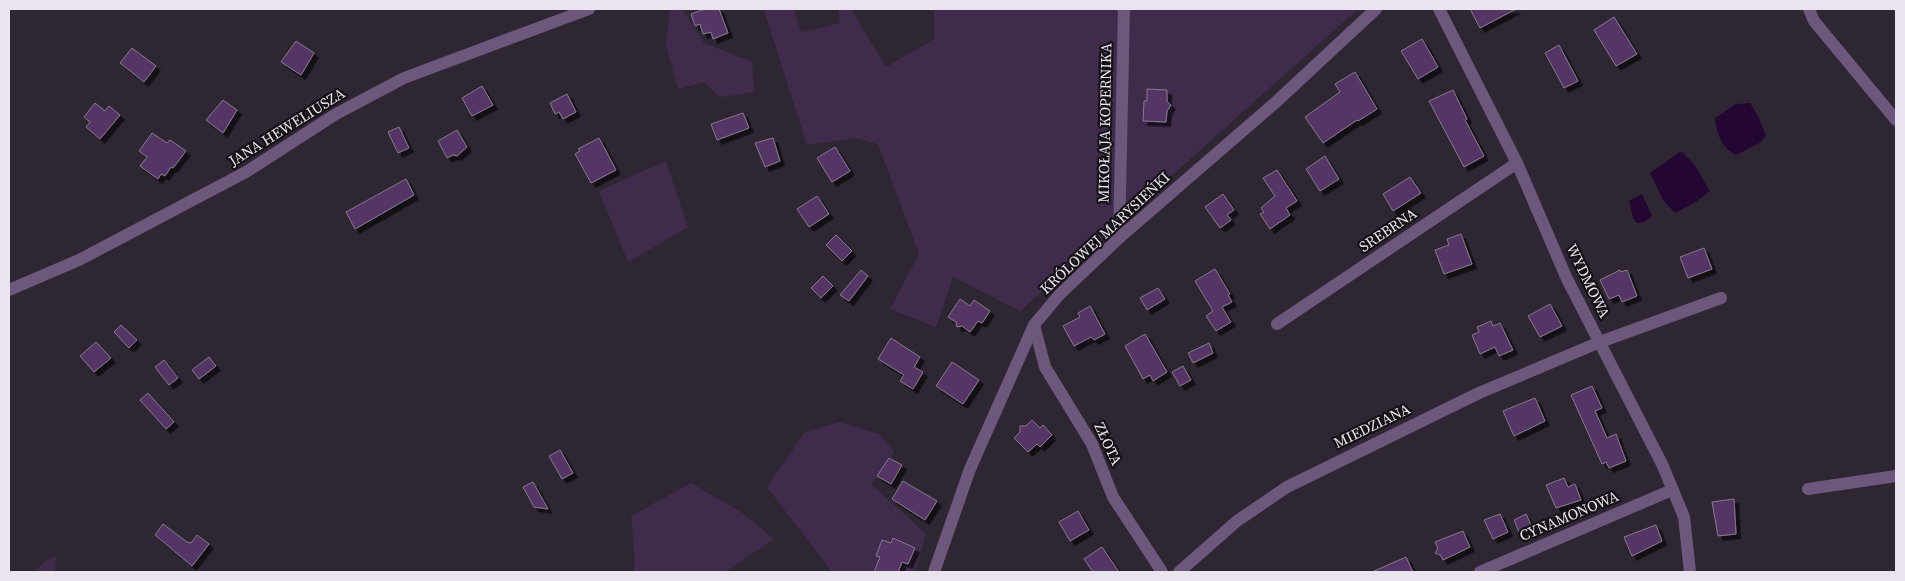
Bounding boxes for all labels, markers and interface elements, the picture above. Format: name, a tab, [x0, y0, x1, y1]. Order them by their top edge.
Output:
street label: MIKOŁAJA KOPERNIKA	[1093, 43, 1116, 203]
street label: JANA HEWELIUSZA	[224, 82, 349, 171]
street label: KRÓLOWEJ MARYSIEŃKI	[1035, 167, 1174, 299]
street label: SREBRNA	[1355, 203, 1421, 257]
street label: WYDMOWA	[1561, 240, 1616, 322]
street label: MIEDZIANA	[1330, 398, 1414, 453]
street label: ZŁOTA	[1089, 419, 1128, 469]
street label: CYNAMONOWA	[1516, 485, 1622, 546]

